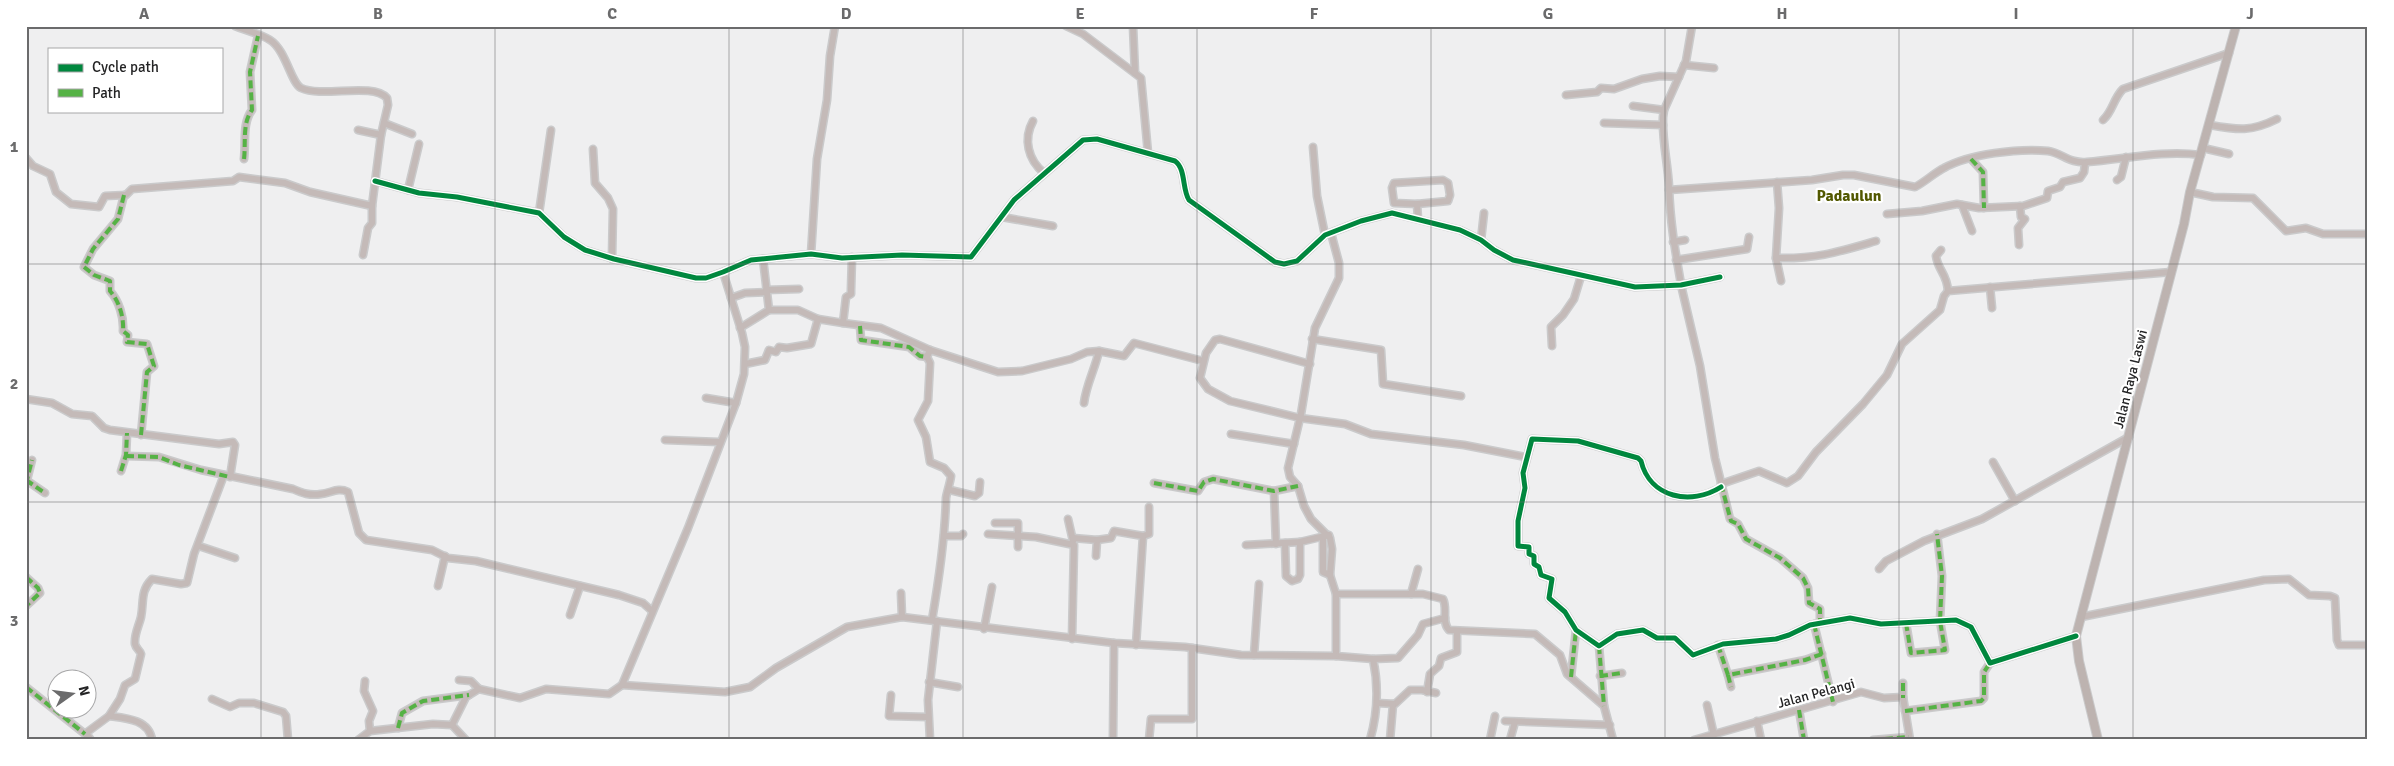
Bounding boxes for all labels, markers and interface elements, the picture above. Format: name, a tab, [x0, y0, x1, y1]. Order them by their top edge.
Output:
text: A	[139, 4, 150, 24]
text: B	[373, 4, 383, 24]
text: C	[607, 4, 617, 24]
text: D	[841, 4, 852, 24]
text: E	[1075, 4, 1085, 24]
text: F	[1310, 4, 1319, 24]
text: G	[1543, 4, 1553, 24]
text: H	[1777, 4, 1787, 24]
text: I	[2013, 4, 2019, 24]
text: J	[2246, 4, 2254, 24]
legend	[48, 48, 222, 112]
text: Cycle path	[92, 58, 159, 76]
text: Path	[92, 84, 121, 102]
text: 1	[10, 137, 19, 157]
district label: Padaulun	[1816, 186, 1882, 206]
street label: Jalan Raya Laswi	[2110, 328, 2151, 430]
text: 2	[10, 374, 18, 394]
text: 3	[10, 611, 18, 631]
north arrow	[48, 668, 98, 718]
street label: Jalan Pelangi	[1776, 675, 1857, 712]
text: N	[75, 684, 94, 698]

